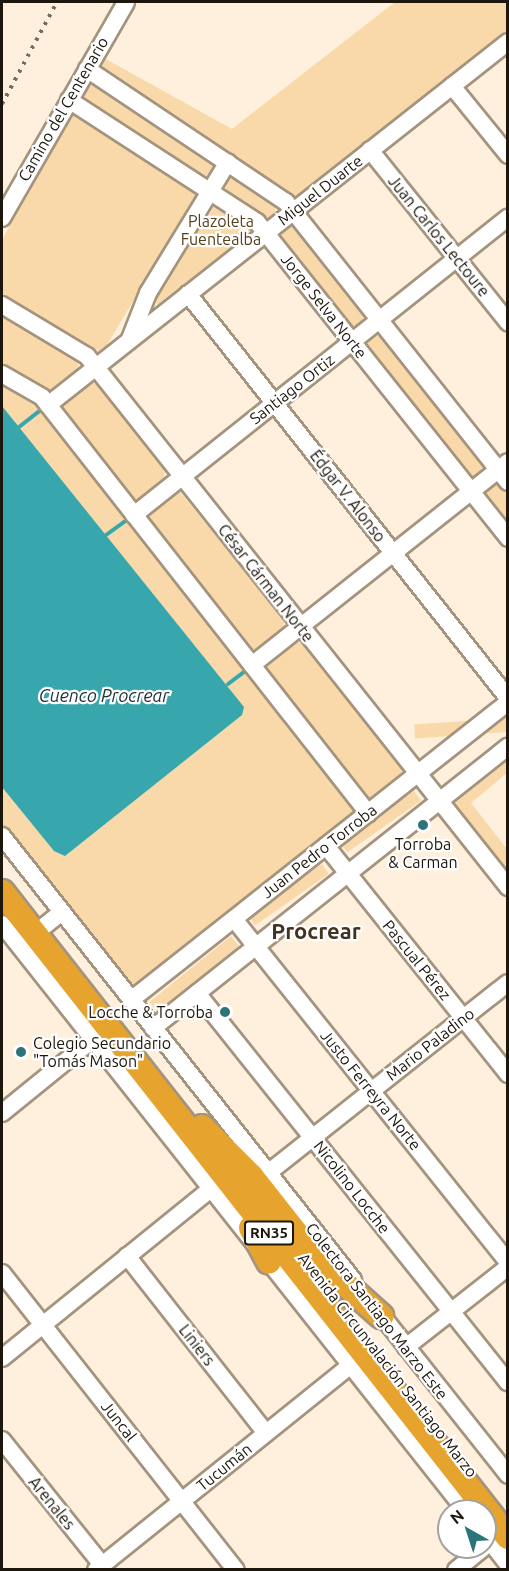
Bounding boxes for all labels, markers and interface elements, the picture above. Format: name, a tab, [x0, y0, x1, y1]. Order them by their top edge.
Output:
street label: Camino del Centenario	[14, 33, 112, 185]
street label: Miguel Duarte	[274, 151, 366, 229]
street label: Juan Carlos Lectoure	[384, 172, 494, 300]
park label: Plazoleta Fuentealba	[181, 211, 261, 249]
street label: Jorge Selva Norte	[277, 250, 371, 362]
street label: Santiago Ortiz	[246, 350, 338, 428]
street label: Édgar V. Alonso	[306, 446, 390, 546]
street label: César Cárman Norte	[214, 520, 318, 646]
water label: Cuenco Procrear	[39, 684, 169, 706]
street label: Juan Pedro Torroba	[258, 800, 380, 902]
marker: Torroba & Carman	[416, 818, 430, 832]
place label: Torroba & Carman	[388, 834, 458, 872]
street label: Pascual Pérez	[379, 916, 455, 1004]
district label: Procrear	[271, 918, 361, 944]
place label: Locche & Torroba	[88, 1002, 213, 1022]
street label: Mario Paladino	[382, 1004, 478, 1084]
marker: Locche & Torroba	[218, 1005, 232, 1019]
street label: Justo Ferreyra Norte	[317, 1026, 425, 1154]
place label: Colegio Secundario "Tomás Mason"	[33, 1033, 171, 1071]
marker: Colegio Secundario "Tomás Mason"	[14, 1045, 28, 1059]
street label: Nicolino Locche	[310, 1137, 394, 1237]
street label: Colectora Santiago Marzo Este	[302, 1219, 452, 1403]
road number: RN35	[244, 1221, 294, 1245]
street label: Avenida Circunvalación Santiago Marzo	[294, 1249, 482, 1481]
street label: Liniers	[175, 1321, 219, 1369]
street label: Juncal	[97, 1397, 141, 1445]
street label: Tucumán	[193, 1439, 255, 1495]
street label: Arenales	[25, 1473, 79, 1533]
north arrow	[437, 1499, 497, 1559]
text: N	[447, 1506, 467, 1527]

